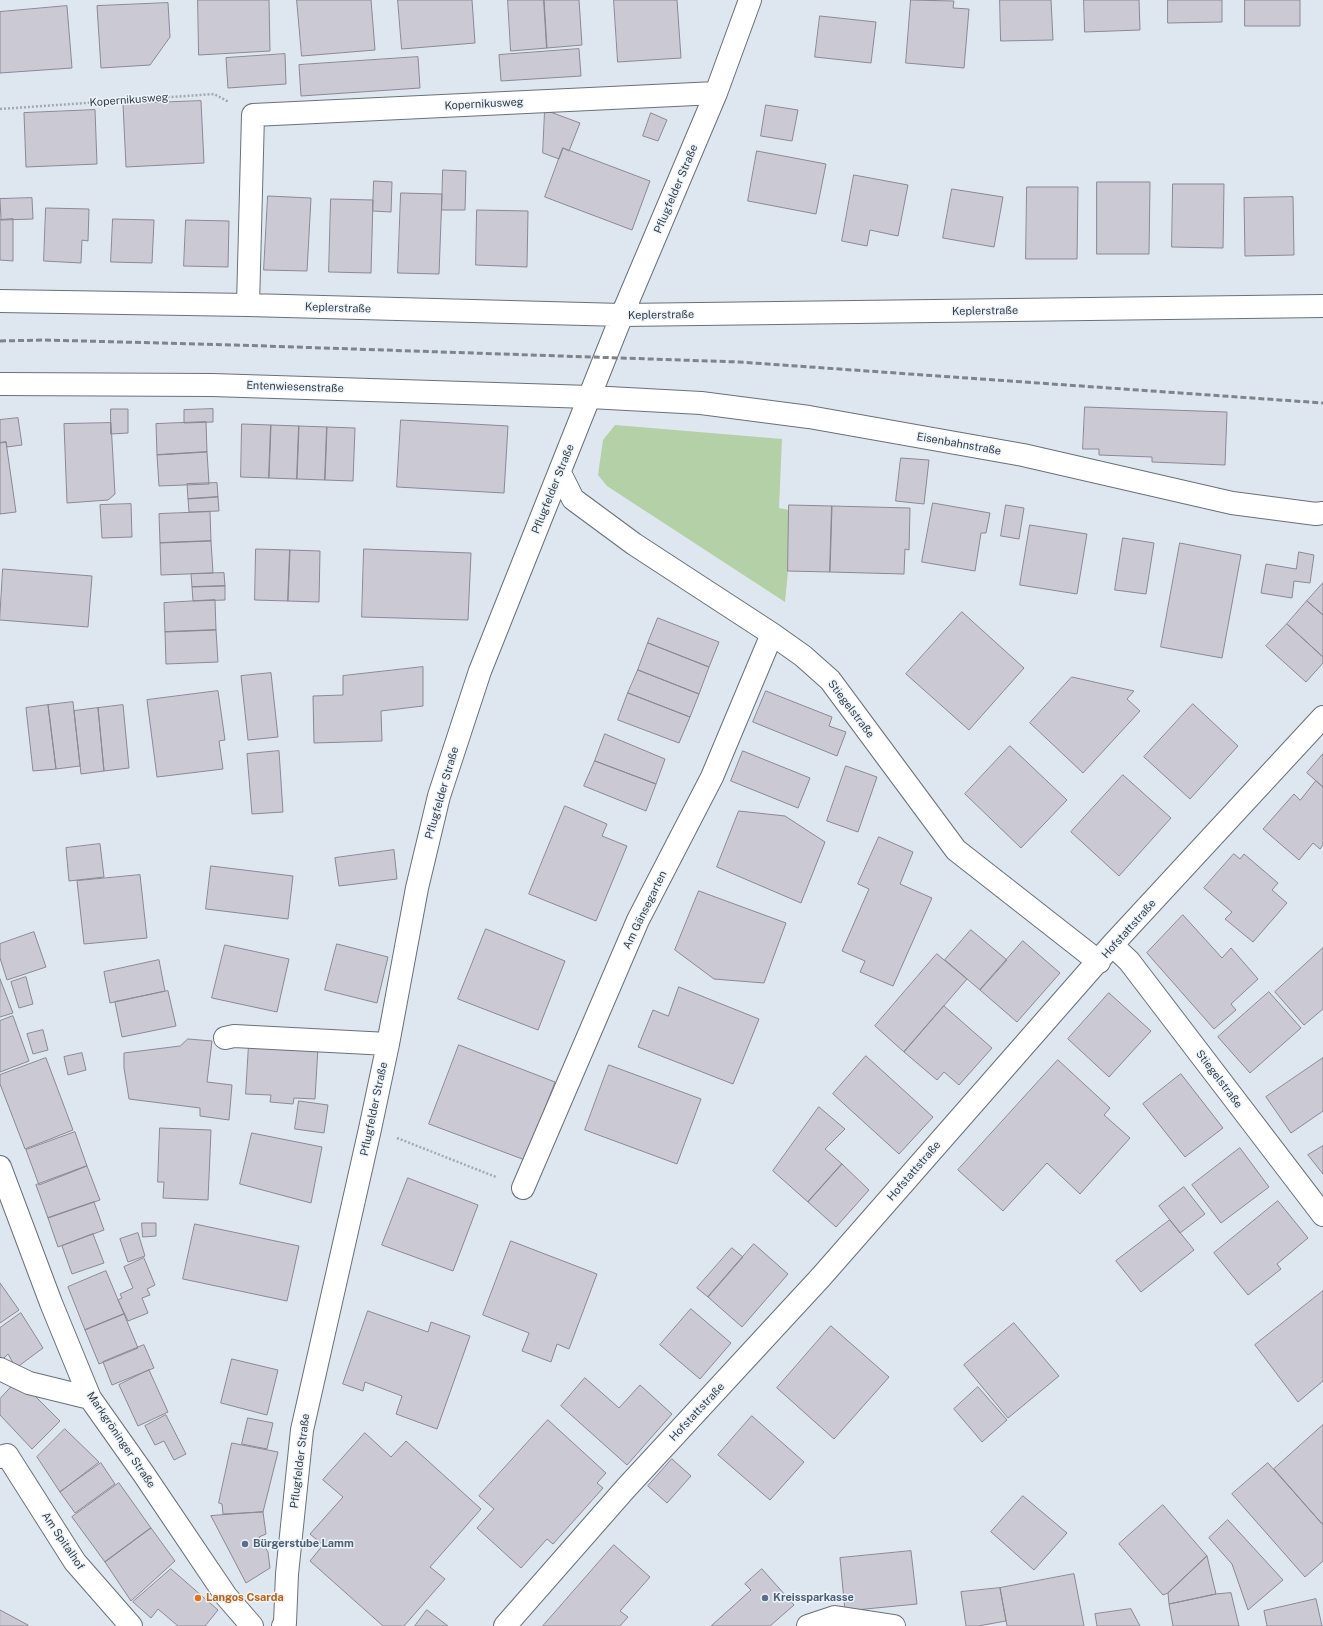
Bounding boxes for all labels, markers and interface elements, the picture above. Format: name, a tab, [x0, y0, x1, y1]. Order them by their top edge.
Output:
street label: Kopernikusweg	[89, 91, 169, 109]
street label: Kopernikusweg	[444, 95, 524, 113]
street label: Pflugfelder Straße	[651, 142, 701, 236]
street label: Keplerstraße	[305, 300, 371, 316]
street label: Keplerstraße	[952, 304, 1018, 318]
street label: Keplerstraße	[628, 308, 694, 322]
street label: Entenwiesenstraße	[246, 379, 344, 395]
street label: Eisenbahnstraße	[916, 430, 1002, 458]
street label: Pflugfelder Straße	[529, 442, 577, 536]
street label: Stiegelstraße	[825, 677, 877, 741]
street label: Pflugfelder Straße	[422, 745, 462, 841]
street label: Am Gänsegarten	[620, 869, 670, 951]
street label: Hofstattstraße	[1099, 897, 1159, 961]
street label: Stiegelstraße	[1193, 1047, 1245, 1111]
street label: Pflugfelder Straße	[358, 1061, 390, 1157]
street label: Hofstattstraße	[884, 1138, 944, 1204]
street label: Hofstattstraße	[667, 1380, 727, 1444]
street label: Markgröninger Straße	[84, 1389, 158, 1491]
street label: Pflugfelder Straße	[288, 1413, 312, 1509]
street label: Am Spitalhof	[39, 1510, 87, 1572]
place label: Bürgerstube Lamm	[253, 1537, 354, 1551]
marker: Bürgerstube Lamm	[240, 1539, 250, 1549]
place label: Langos Csarda	[206, 1591, 284, 1605]
place label: Kreissparkasse	[773, 1591, 854, 1605]
marker: Langos Csarda	[193, 1593, 203, 1603]
marker: Kreissparkasse	[760, 1593, 770, 1603]

